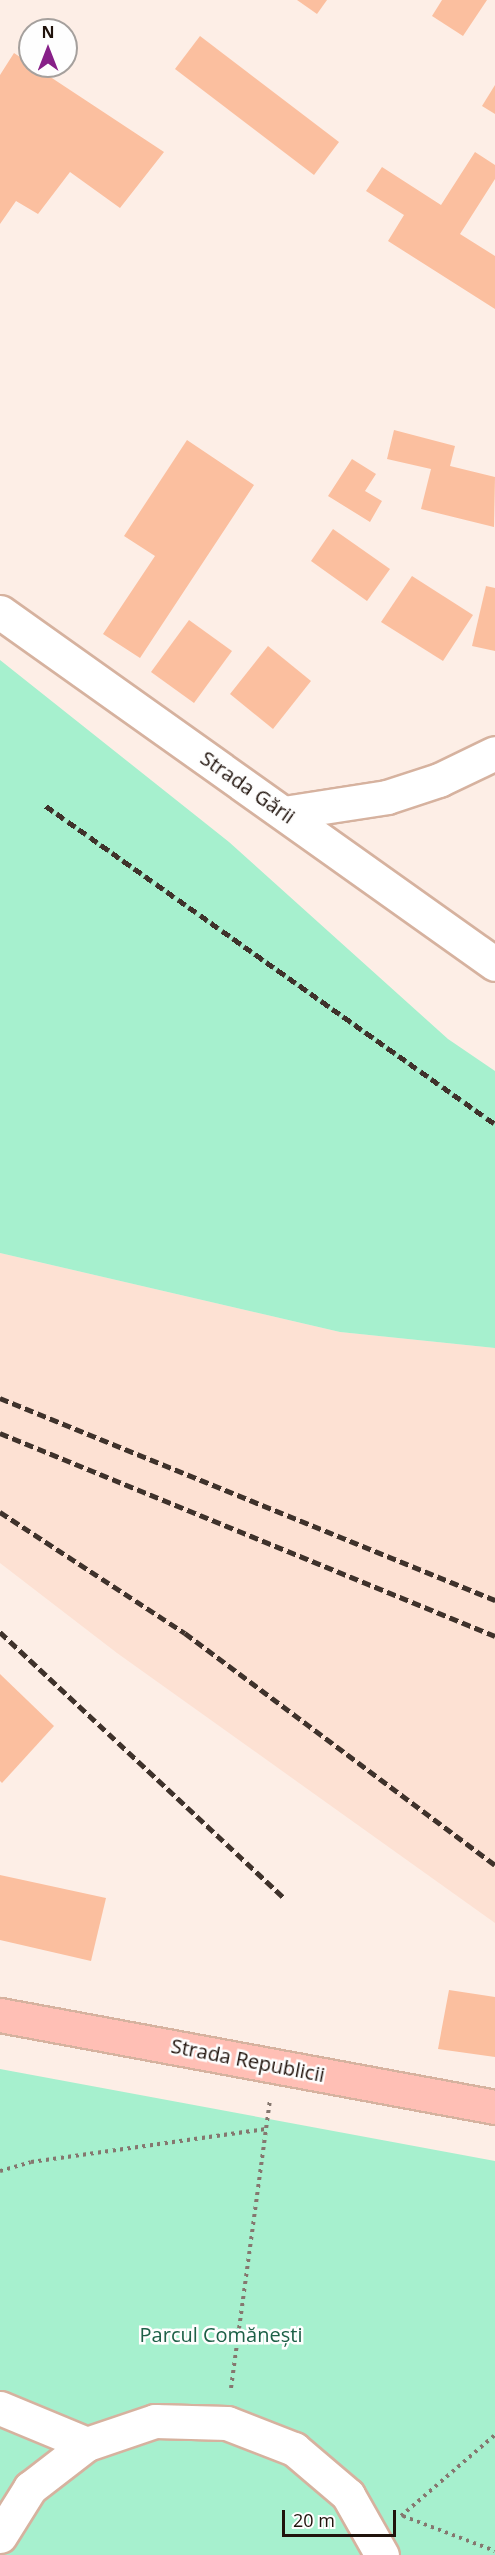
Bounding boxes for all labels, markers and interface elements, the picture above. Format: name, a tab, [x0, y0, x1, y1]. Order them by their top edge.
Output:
north arrow	[18, 18, 78, 78]
text: N	[41, 21, 55, 43]
street label: Strada Gării	[196, 746, 300, 828]
street label: Strada Republicii	[169, 2033, 327, 2087]
park label: Parcul Comănești	[140, 2322, 302, 2346]
scale bar	[285, 2498, 399, 2536]
text: 20 m	[293, 2508, 335, 2532]

